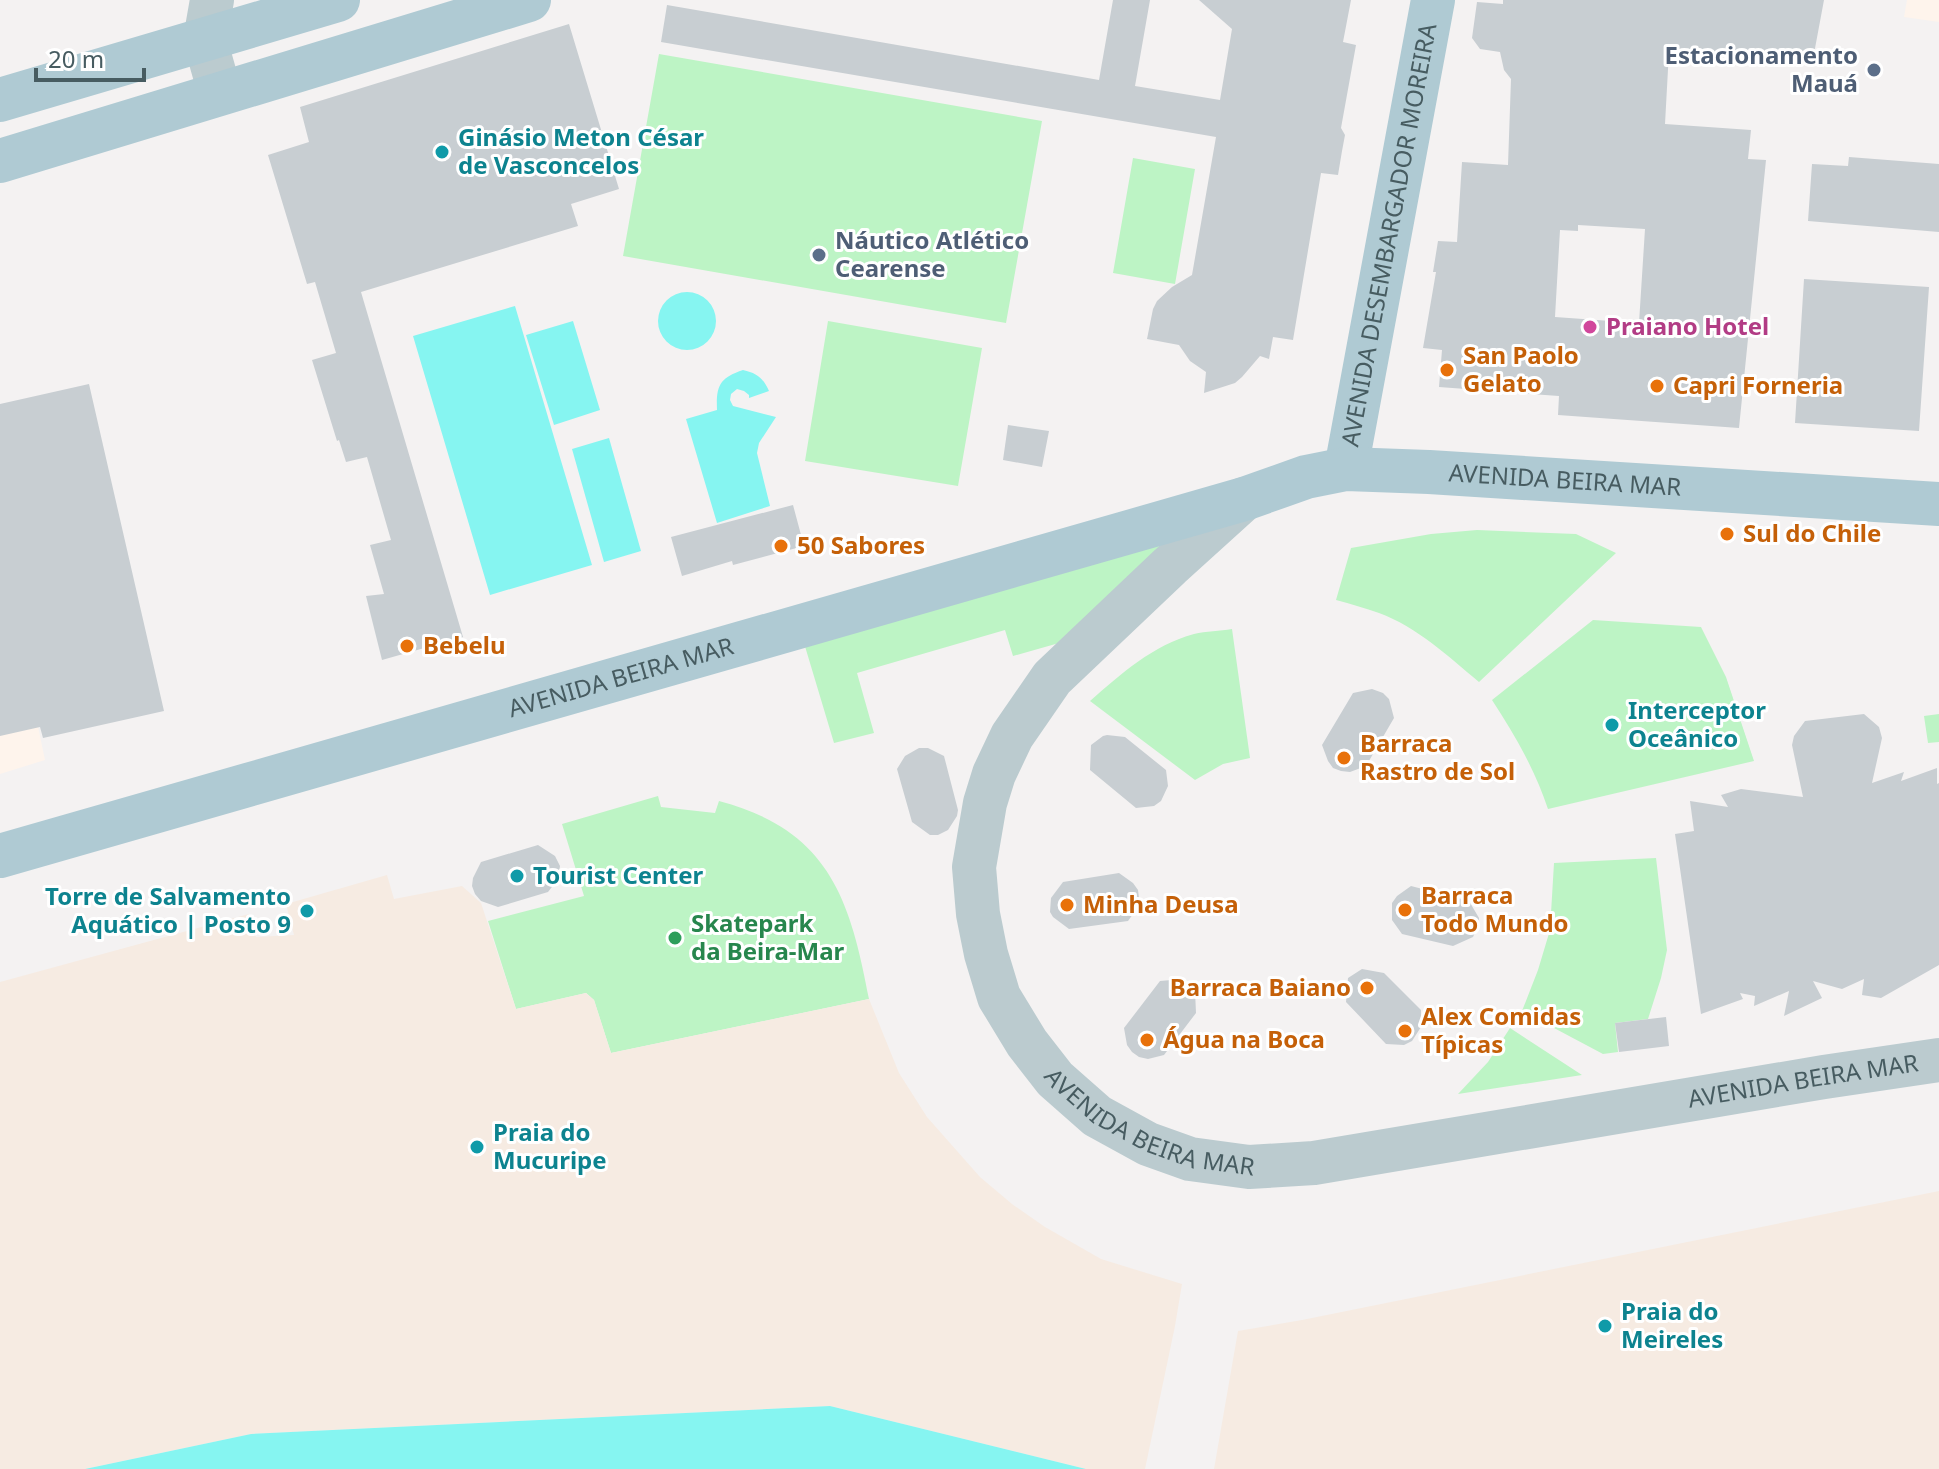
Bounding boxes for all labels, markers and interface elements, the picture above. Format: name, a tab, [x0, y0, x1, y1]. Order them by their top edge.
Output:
street label: AVENIDA DESEMBARGADOR MOREIRA	[1333, 20, 1443, 449]
scale bar	[36, 32, 144, 82]
place label: Estacionamento Mauá	[1664, 38, 1858, 99]
text: 20 m	[48, 42, 104, 75]
marker: Estacionamento Mauá	[1865, 61, 1883, 79]
place label: Ginásio Meton César de Vasconcelos	[458, 120, 704, 181]
marker: Ginásio Meton César de Vasconcelos	[433, 143, 451, 161]
place label: Náutico Atlético Cearense	[835, 223, 1029, 284]
marker: Náutico Atlético Cearense	[810, 246, 828, 264]
place label: Praiano Hotel	[1606, 309, 1769, 342]
marker: Praiano Hotel	[1581, 318, 1599, 336]
place label: San Paolo Gelato	[1463, 338, 1579, 399]
marker: San Paolo Gelato	[1438, 361, 1456, 379]
place label: Capri Forneria	[1673, 368, 1843, 401]
marker: Capri Forneria	[1648, 377, 1666, 395]
street label: AVENIDA BEIRA MAR	[1448, 455, 1682, 503]
place label: Sul do Chile	[1743, 516, 1881, 549]
marker: Sul do Chile	[1718, 525, 1736, 543]
place label: 50 Sabores	[797, 528, 925, 561]
marker: 50 Sabores	[772, 537, 790, 555]
place label: Bebelu	[423, 628, 506, 661]
street label: AVENIDA BEIRA MAR	[504, 628, 737, 724]
marker: Bebelu	[398, 637, 416, 655]
place label: Interceptor Oceânico	[1628, 693, 1766, 754]
marker: Interceptor Oceânico	[1603, 716, 1621, 734]
place label: Barraca Rastro de Sol	[1360, 726, 1515, 787]
marker: Barraca Rastro de Sol	[1335, 749, 1353, 767]
place label: Tourist Center	[533, 858, 703, 891]
marker: Tourist Center	[508, 867, 526, 885]
place label: Barraca Todo Mundo	[1421, 878, 1569, 939]
place label: Torre de Salvamento Aquático | Posto 9	[45, 879, 291, 940]
place label: Minha Deusa	[1083, 887, 1239, 920]
marker: Minha Deusa	[1058, 896, 1076, 914]
marker: Barraca Todo Mundo	[1396, 901, 1414, 919]
marker: Torre de Salvamento Aquático | Posto 9	[298, 902, 316, 920]
place label: Skatepark da Beira-Mar	[691, 906, 845, 967]
marker: Skatepark da Beira-Mar	[666, 929, 684, 947]
place label: Barraca Baiano	[1170, 970, 1351, 1003]
marker: Barraca Baiano	[1358, 979, 1376, 997]
place label: Alex Comidas Típicas	[1421, 999, 1581, 1060]
place label: Água na Boca	[1163, 1022, 1325, 1055]
marker: Alex Comidas Típicas	[1396, 1022, 1414, 1040]
marker: Água na Boca	[1138, 1031, 1156, 1049]
street label: AVENIDA BEIRA MAR	[1685, 1045, 1920, 1115]
street label: AVENIDA BEIRA MAR	[1038, 1061, 1257, 1183]
place label: Praia do Mucuripe	[493, 1115, 607, 1176]
marker: Praia do Mucuripe	[468, 1138, 486, 1156]
place label: Praia do Meireles	[1621, 1294, 1723, 1355]
marker: Praia do Meireles	[1596, 1317, 1614, 1335]

